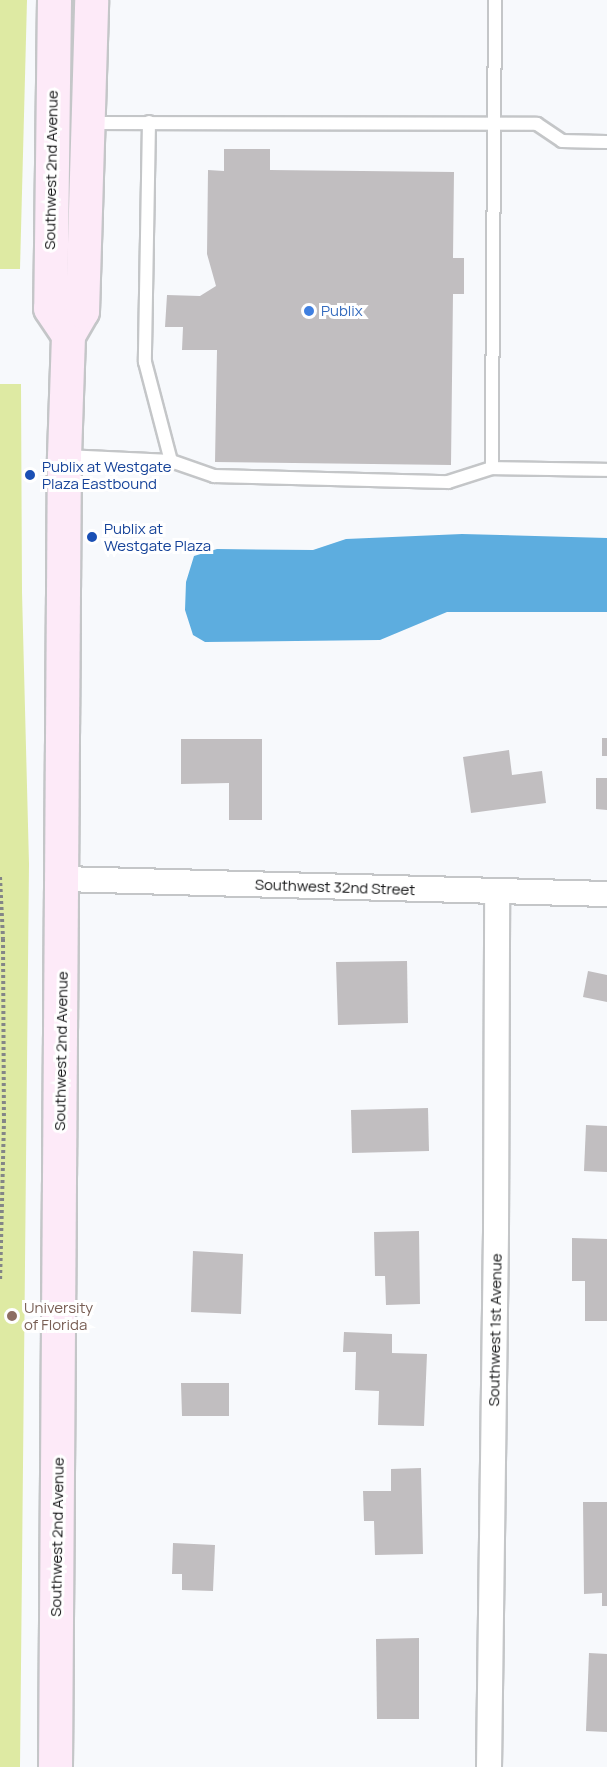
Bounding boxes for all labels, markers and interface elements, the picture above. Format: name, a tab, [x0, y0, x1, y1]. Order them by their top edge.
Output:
street label: Southwest 2nd Avenue	[41, 90, 61, 250]
place label: Publix	[321, 302, 363, 320]
marker: Publix	[302, 304, 316, 318]
place label: Publix at Westgate Plaza Eastbound	[42, 457, 172, 492]
marker: Publix at Westgate Plaza Eastbound	[23, 468, 37, 482]
place label: Publix at Westgate Plaza	[104, 519, 211, 554]
marker: Publix at Westgate Plaza	[85, 530, 99, 544]
street label: Southwest 32nd Street	[255, 875, 415, 899]
street label: Southwest 2nd Avenue	[51, 971, 71, 1131]
street label: Southwest 1st Avenue	[485, 1253, 505, 1407]
place label: University of Florida	[24, 1298, 93, 1333]
marker: University of Florida	[5, 1309, 19, 1323]
street label: Southwest 2nd Avenue	[47, 1457, 67, 1617]

